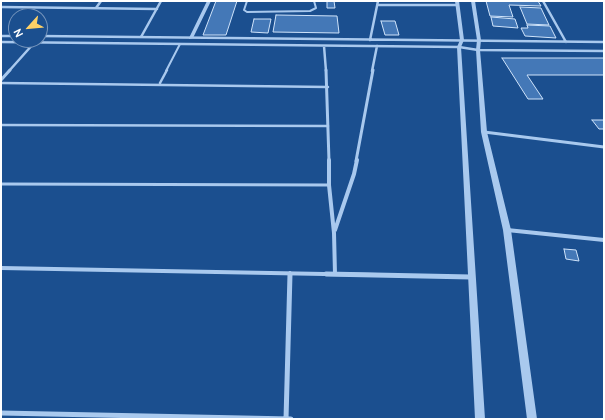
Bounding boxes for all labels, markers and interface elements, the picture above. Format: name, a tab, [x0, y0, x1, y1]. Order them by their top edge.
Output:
north arrow	[8, 8, 48, 48]
text: N	[10, 26, 26, 40]

